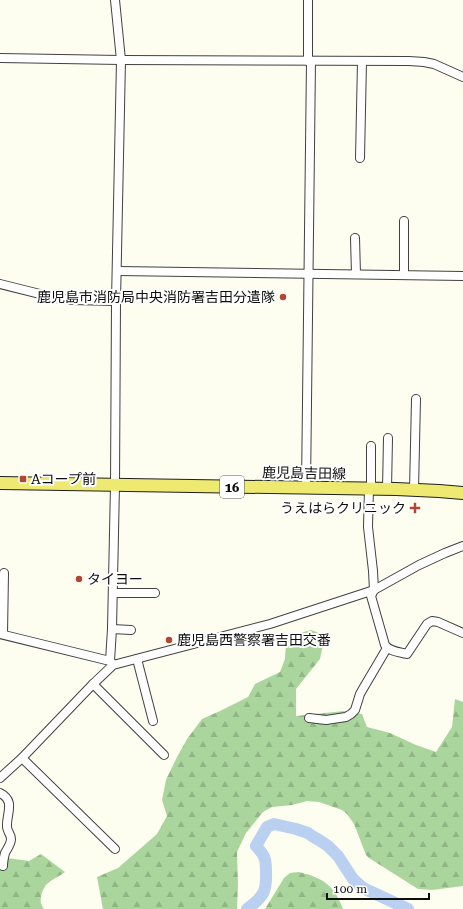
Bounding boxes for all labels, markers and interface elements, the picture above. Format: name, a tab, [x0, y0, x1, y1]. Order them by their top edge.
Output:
place label: 鹿児島市消防局中央消防署吉田分遣隊	[37, 289, 275, 305]
marker: 鹿児島市消防局中央消防署吉田分遣隊	[278, 292, 288, 302]
street label: 鹿児島吉田線	[262, 464, 346, 482]
place label: Aコープ前	[31, 471, 96, 487]
marker: Aコープ前	[18, 474, 28, 484]
road number: 16	[220, 476, 244, 498]
place label: うえはらクリニック	[280, 500, 406, 516]
marker: うえはらクリニック	[409, 502, 421, 514]
place label: タイヨー	[87, 571, 143, 587]
marker: タイヨー	[74, 574, 84, 584]
place label: 鹿児島西警察署吉田交番	[177, 632, 331, 648]
marker: 鹿児島西警察署吉田交番	[164, 635, 174, 645]
scale bar	[327, 875, 429, 901]
text: 100 m	[333, 882, 367, 896]

